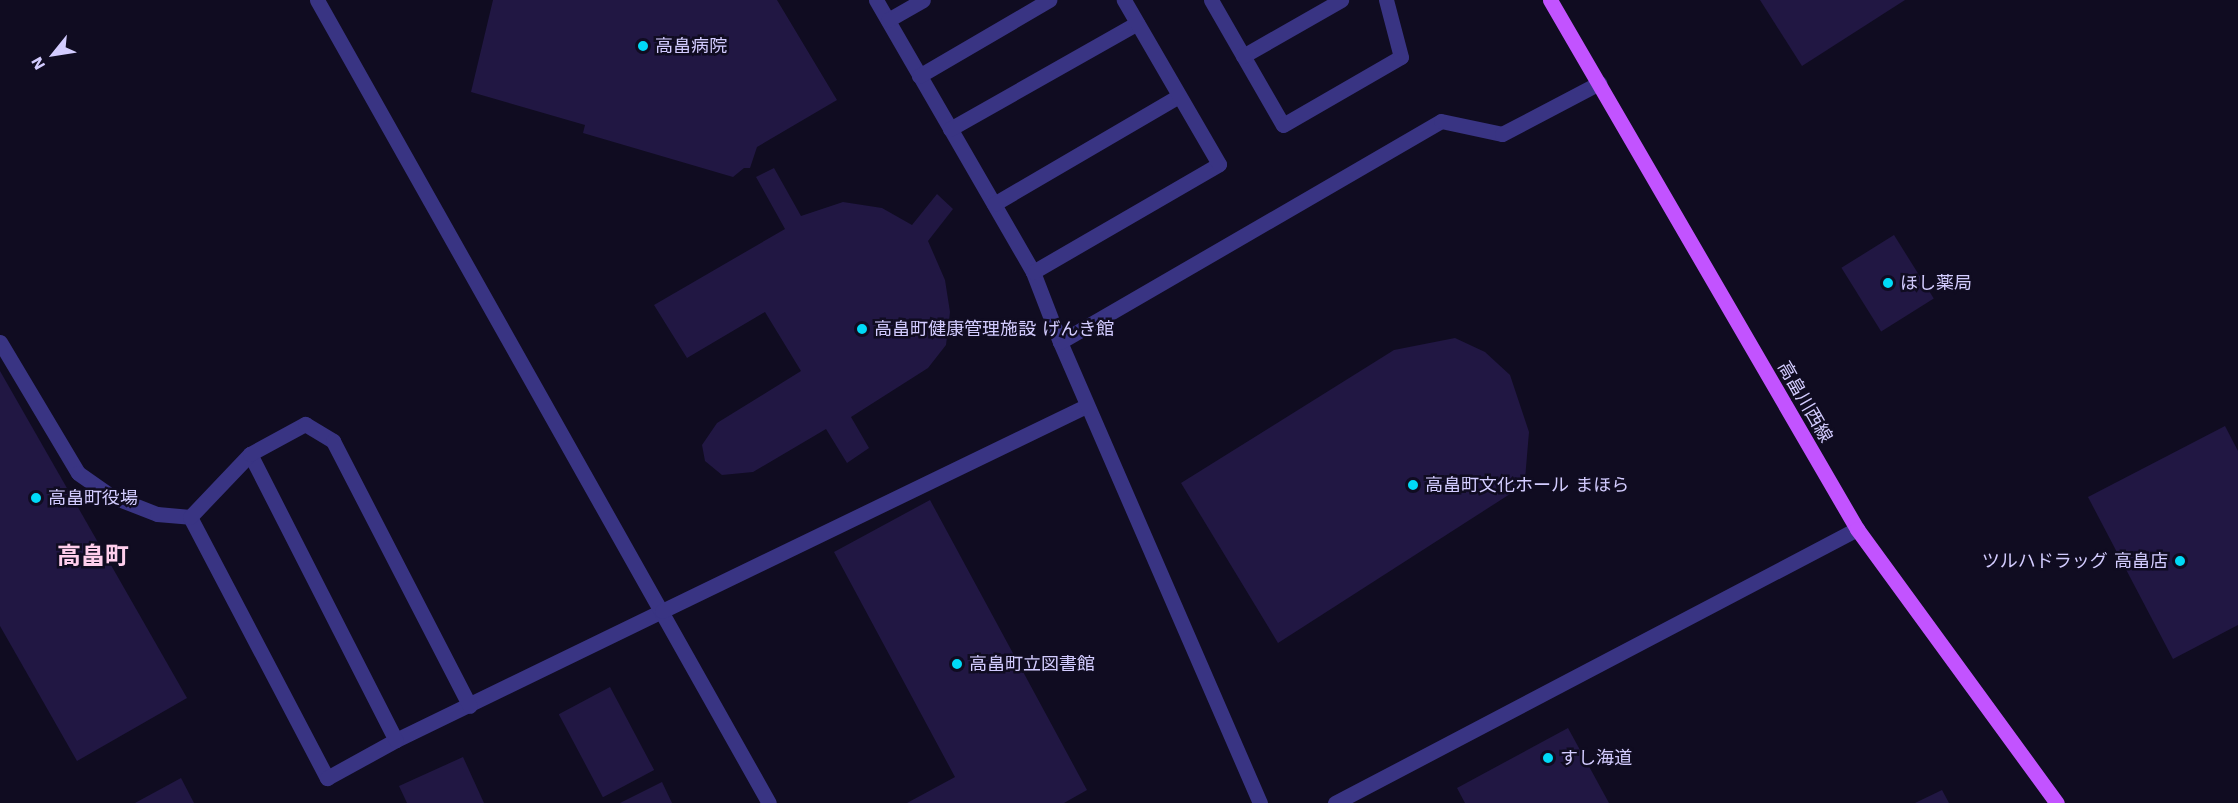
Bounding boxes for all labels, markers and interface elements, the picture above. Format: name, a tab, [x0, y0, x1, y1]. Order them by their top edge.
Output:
north arrow	[24, 24, 84, 84]
place label: 高畠病院	[655, 35, 727, 57]
marker: 高畠病院	[636, 39, 650, 53]
text: N	[27, 53, 49, 73]
place label: ほし薬局	[1900, 272, 1972, 294]
marker: ほし薬局	[1881, 276, 1895, 290]
place label: 高畠町健康管理施設 げんき館	[874, 318, 1114, 340]
marker: 高畠町健康管理施設 げんき館	[855, 322, 869, 336]
street label: 高畠川西線	[1773, 358, 1837, 446]
place label: 高畠町文化ホール まほら	[1425, 474, 1629, 496]
marker: 高畠町文化ホール まほら	[1406, 478, 1420, 492]
place label: 高畠町役場	[48, 487, 138, 509]
marker: 高畠町役場	[29, 491, 43, 505]
district label: 高畠町	[57, 543, 129, 571]
place label: ツルハドラッグ 高畠店	[1982, 550, 2168, 572]
marker: ツルハドラッグ 高畠店	[2173, 554, 2187, 568]
place label: 高畠町立図書館	[969, 653, 1095, 675]
marker: 高畠町立図書館	[950, 657, 964, 671]
place label: すし海道	[1560, 747, 1632, 769]
marker: すし海道	[1541, 751, 1555, 765]

